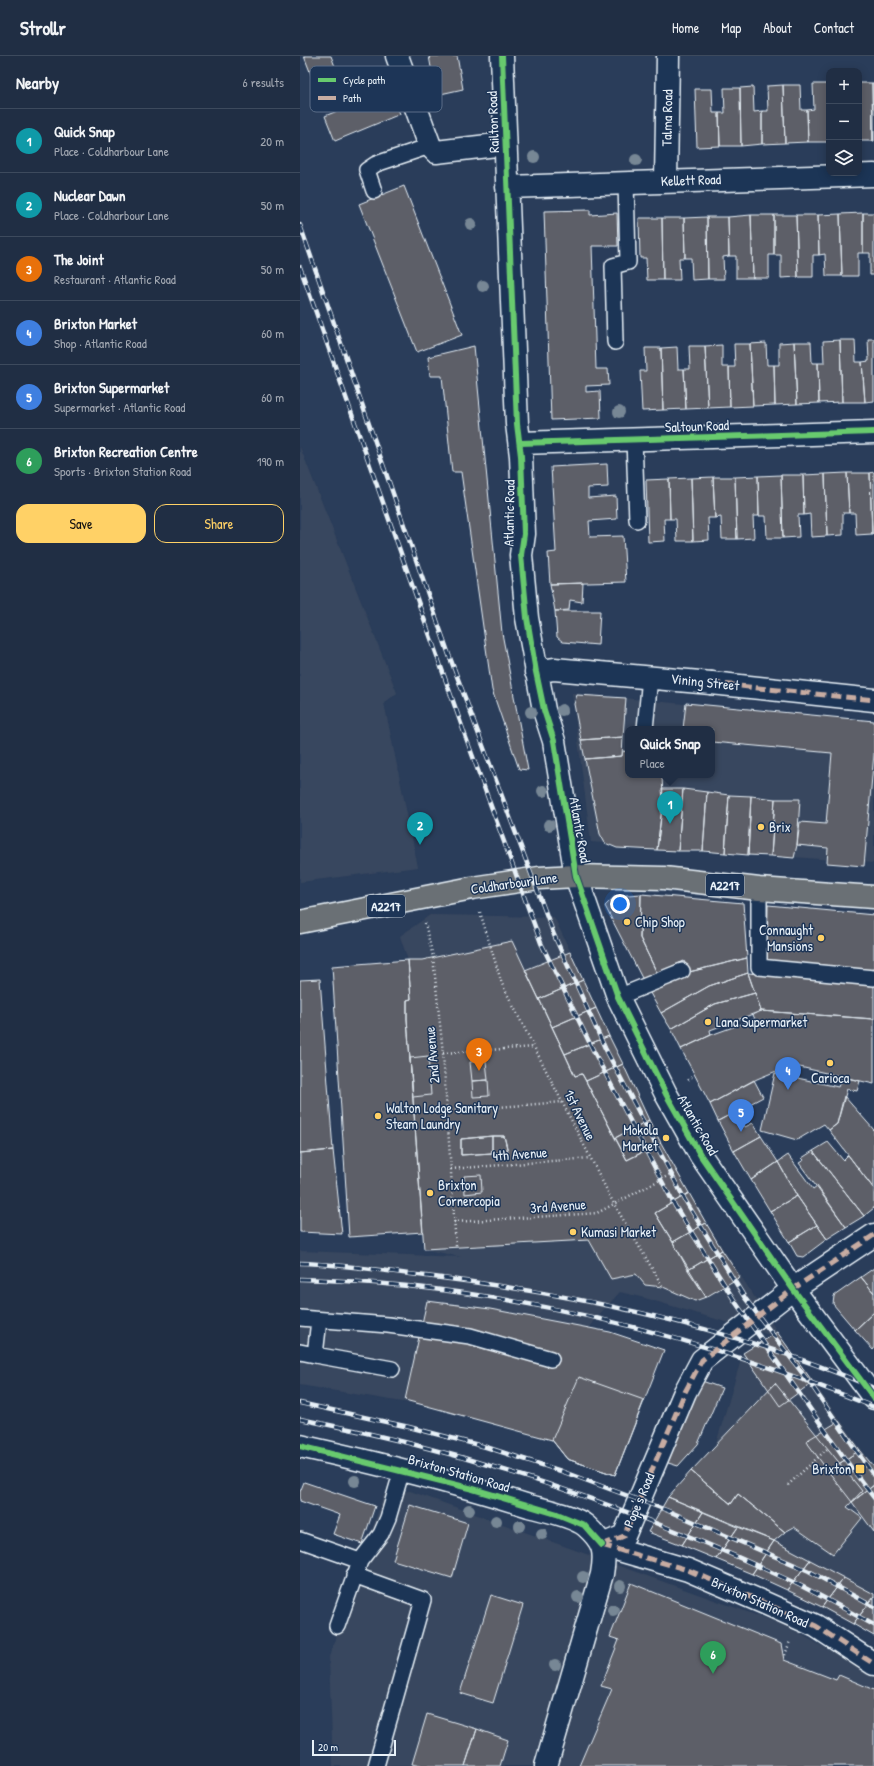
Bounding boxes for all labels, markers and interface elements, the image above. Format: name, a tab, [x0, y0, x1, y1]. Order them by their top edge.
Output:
text: Strollr	[20, 15, 66, 41]
text: Home	[672, 18, 699, 37]
text: Map	[721, 18, 741, 37]
text: About	[763, 18, 792, 37]
text: Contact	[814, 18, 854, 37]
legend	[310, 66, 442, 112]
map controls	[826, 68, 862, 176]
button: +	[826, 68, 862, 104]
text: Nearby	[16, 71, 59, 94]
text: 6 results	[243, 73, 284, 91]
text: Cycle path	[343, 73, 386, 87]
street label: Talma Road	[657, 89, 677, 147]
street label: Railton Road	[482, 90, 503, 153]
text: Path	[343, 91, 361, 105]
button: −	[826, 104, 862, 140]
text: Quick Snap	[54, 121, 115, 142]
text: 1	[27, 132, 31, 150]
text: 20 m	[260, 132, 284, 150]
button: layers	[826, 140, 862, 176]
text: Place · Coldharbour Lane	[54, 142, 169, 160]
street label: Kellett Road	[661, 169, 722, 190]
text: Nuclear Dawn	[54, 185, 126, 206]
text: 2	[26, 196, 32, 214]
text: 50 m	[261, 196, 284, 214]
text: Place · Coldharbour Lane	[54, 206, 169, 224]
text: The Joint	[54, 249, 104, 270]
text: 3	[26, 260, 32, 278]
text: 50 m	[261, 260, 284, 278]
text: Restaurant · Atlantic Road	[54, 270, 176, 288]
text: Brixton Market	[54, 313, 137, 334]
text: 4	[27, 324, 31, 342]
text: 60 m	[261, 324, 284, 342]
text: Shop · Atlantic Road	[54, 334, 147, 352]
text: Brixton Supermarket	[54, 377, 169, 398]
text: 5	[26, 388, 32, 406]
text: 60 m	[261, 388, 284, 406]
text: Supermarket · Atlantic Road	[54, 398, 185, 416]
street label: Saltoun Road	[665, 415, 730, 436]
text: Brixton Recreation Centre	[54, 441, 198, 462]
text: 6	[26, 452, 32, 470]
text: 190 m	[257, 452, 284, 470]
text: Sports · Brixton Station Road	[54, 462, 191, 480]
street label: Atlantic Road	[498, 479, 519, 547]
button: Save	[16, 504, 146, 543]
button: Share	[154, 504, 284, 543]
street label: Vining Street	[670, 668, 740, 696]
popup	[625, 726, 715, 778]
text: Quick Snap	[640, 733, 700, 754]
text: Place	[640, 754, 665, 772]
pin: 1	[657, 791, 683, 824]
street label: Atlantic Road	[565, 795, 596, 865]
pin: 2	[407, 812, 433, 845]
place label: Brix	[769, 817, 791, 836]
marker: Brix	[756, 822, 766, 832]
street label: Coldharbour Lane	[469, 867, 559, 898]
road number: A2217	[706, 874, 744, 896]
your location	[610, 894, 630, 914]
road number: A2217	[367, 895, 405, 917]
place label: Chip Shop	[635, 912, 685, 932]
marker: Chip Shop	[622, 917, 632, 927]
place label: Connaught Mansions	[759, 920, 813, 955]
marker: Connaught Mansions	[816, 933, 826, 943]
place label: Lana Supermarket	[716, 1012, 807, 1032]
marker: Lana Supermarket	[703, 1017, 713, 1027]
street label: 2nd Avenue	[420, 1025, 443, 1084]
pin: 3	[466, 1038, 492, 1071]
pin: 4	[775, 1057, 801, 1090]
marker: Carioca	[825, 1058, 835, 1068]
place label: Carioca	[811, 1068, 850, 1087]
street label: 1st Avenue	[560, 1086, 601, 1144]
street label: Atlantic Road	[674, 1091, 724, 1159]
place label: Walton Lodge Sanitary Steam Laundry	[386, 1098, 498, 1134]
pin: 5	[728, 1099, 754, 1132]
marker: Walton Lodge Sanitary Steam Laundry	[373, 1111, 383, 1121]
place label: Mokola Market	[623, 1120, 659, 1155]
marker: Mokola Market	[661, 1133, 671, 1143]
street label: 4th Avenue	[492, 1142, 548, 1165]
place label: Brixton Cornercopia	[438, 1175, 500, 1211]
marker: Brixton Cornercopia	[425, 1188, 435, 1198]
street label: 3rd Avenue	[529, 1194, 587, 1217]
place label: Kumasi Market	[581, 1222, 656, 1241]
marker: Kumasi Market	[568, 1227, 578, 1237]
street label: Brixton Station Road	[406, 1449, 513, 1496]
place label: Brixton	[812, 1459, 851, 1478]
marker: Brixton	[854, 1463, 866, 1475]
street label: Pope's Road	[619, 1469, 660, 1531]
street label: Brixton Station Road	[708, 1572, 812, 1632]
pin: 6	[700, 1641, 726, 1674]
scale bar	[312, 1738, 396, 1757]
text: 20 m	[318, 1740, 338, 1754]

